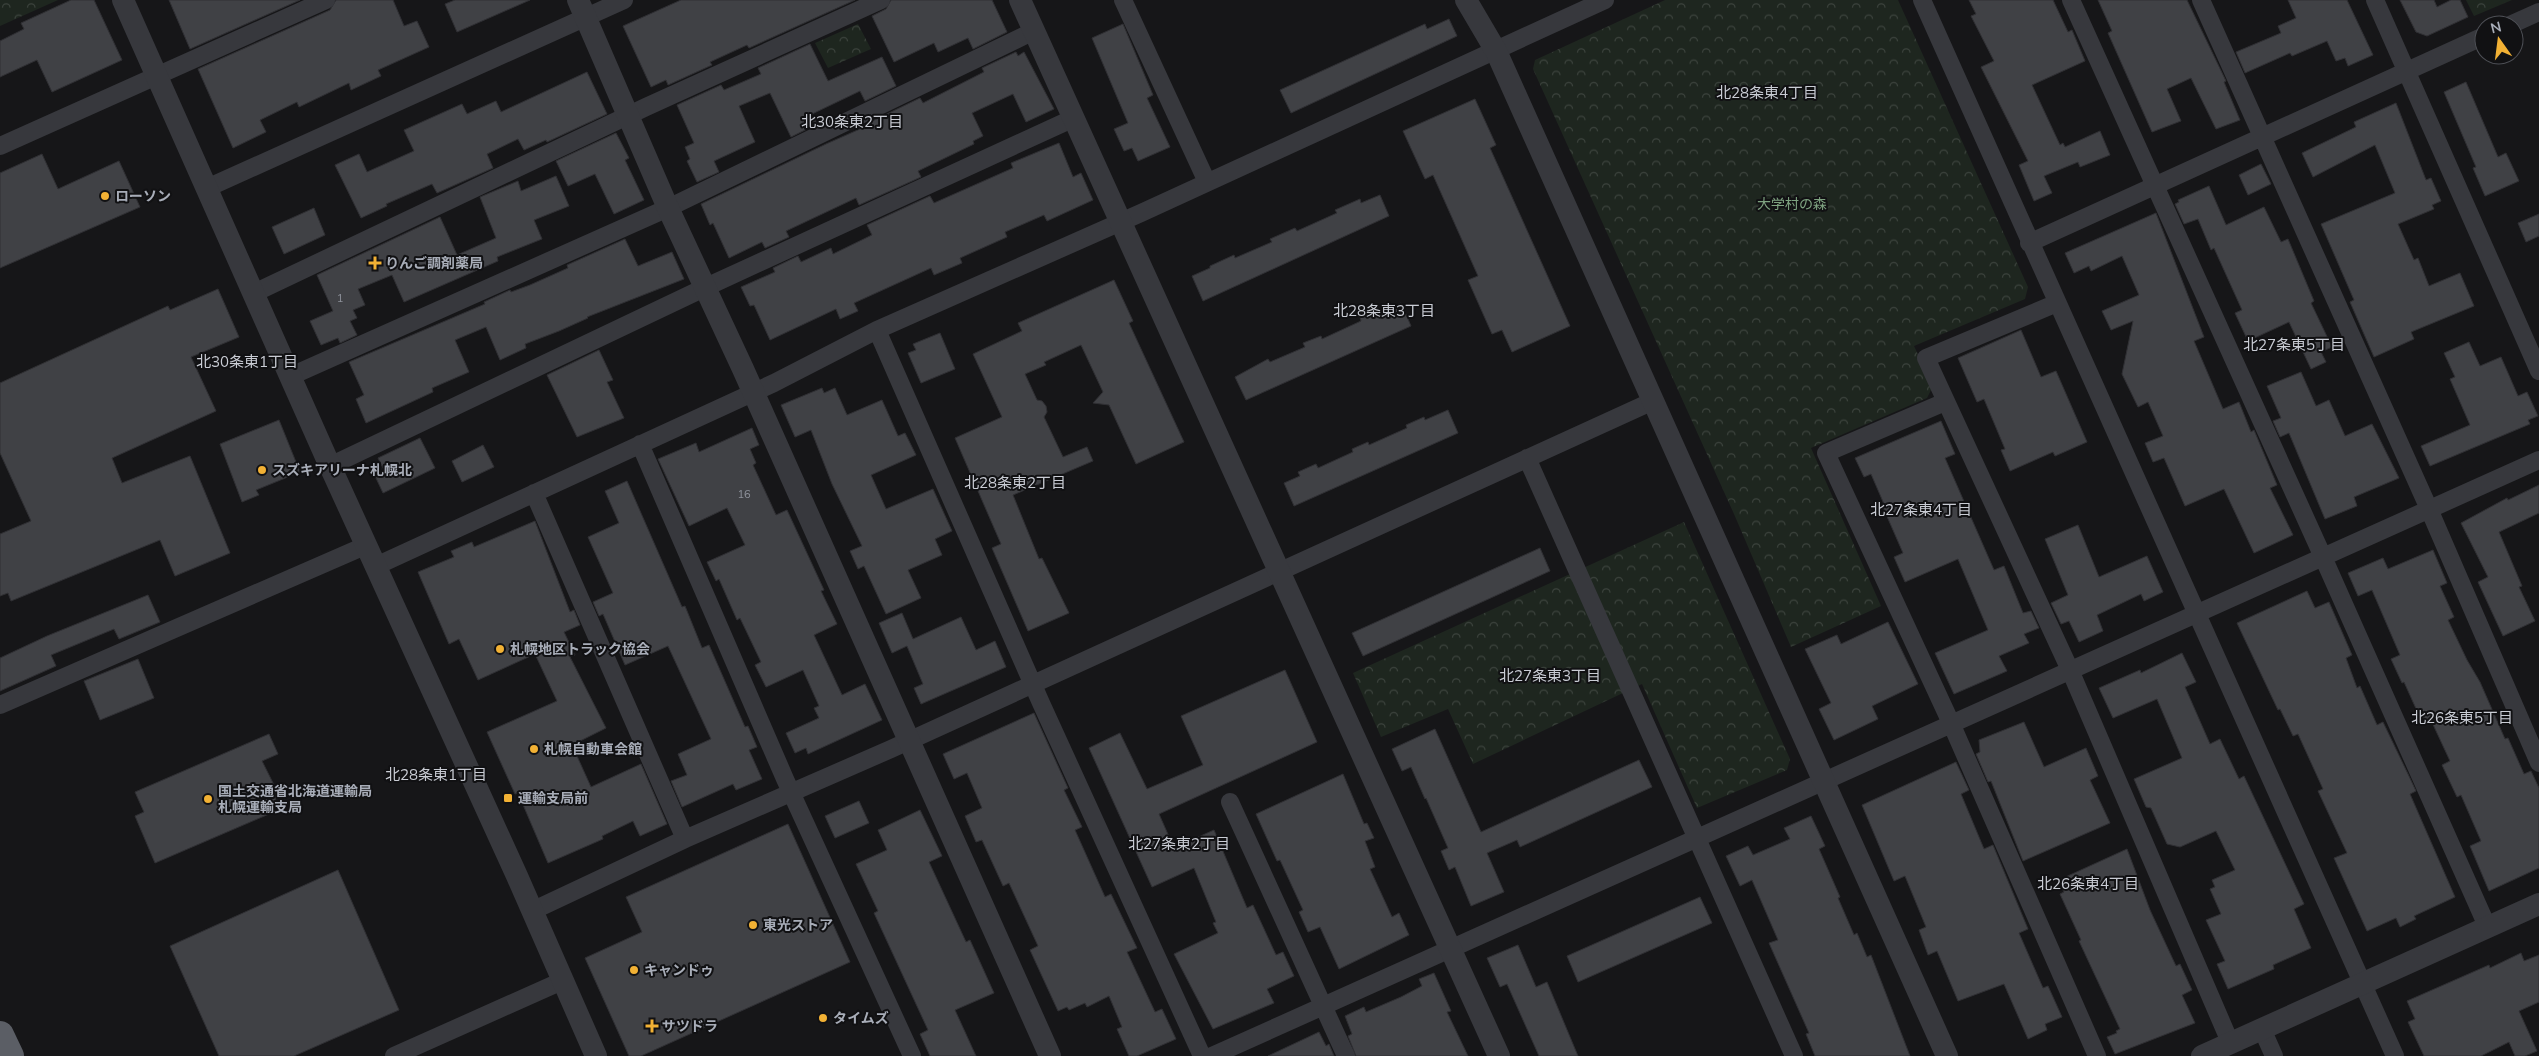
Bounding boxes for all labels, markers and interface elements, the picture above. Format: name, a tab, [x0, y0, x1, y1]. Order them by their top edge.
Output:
north arrow	[2474, 15, 2524, 65]
text: N	[2489, 17, 2503, 37]
district label: 北28条東4丁目	[1716, 83, 1818, 102]
district label: 北30条東2丁目	[801, 112, 903, 131]
place label: ローソン	[115, 187, 171, 205]
marker: ローソン	[99, 190, 111, 202]
park label: 大学村の森	[1757, 195, 1827, 213]
place label: りんご調剤薬局	[385, 254, 483, 272]
marker: りんご調剤薬局	[369, 257, 381, 269]
house number: 1	[337, 291, 343, 305]
district label: 北28条東3丁目	[1333, 301, 1435, 320]
district label: 北27条東5丁目	[2243, 335, 2345, 354]
district label: 北30条東1丁目	[196, 352, 298, 371]
place label: スズキアリーナ札幌北	[272, 461, 412, 479]
marker: スズキアリーナ札幌北	[256, 464, 268, 476]
district label: 北28条東2丁目	[964, 473, 1066, 492]
house number: 16	[737, 487, 751, 501]
district label: 北27条東4丁目	[1870, 500, 1972, 519]
place label: 札幌地区トラック協会	[510, 640, 650, 658]
marker: 札幌地区トラック協会	[494, 643, 506, 655]
district label: 北27条東3丁目	[1499, 666, 1601, 685]
district label: 北26条東5丁目	[2411, 708, 2513, 727]
place label: 札幌自動車会館	[544, 740, 642, 758]
marker: 札幌自動車会館	[528, 743, 540, 755]
district label: 北28条東1丁目	[385, 765, 487, 784]
place label: 国土交通省北海道運輸局 札幌運輸支局	[218, 782, 372, 816]
place label: 運輸支局前	[518, 789, 588, 807]
marker: 運輸支局前	[502, 792, 514, 804]
marker: 国土交通省北海道運輸局 札幌運輸支局	[202, 793, 214, 805]
district label: 北27条東2丁目	[1128, 834, 1230, 853]
district label: 北26条東4丁目	[2037, 874, 2139, 893]
place label: 東光ストア	[763, 916, 833, 934]
marker: 東光ストア	[747, 919, 759, 931]
place label: キャンドゥ	[644, 961, 714, 979]
marker: キャンドゥ	[628, 964, 640, 976]
place label: タイムズ	[833, 1009, 889, 1027]
marker: タイムズ	[817, 1012, 829, 1024]
place label: サツドラ	[662, 1017, 718, 1035]
marker: サツドラ	[646, 1020, 658, 1032]

